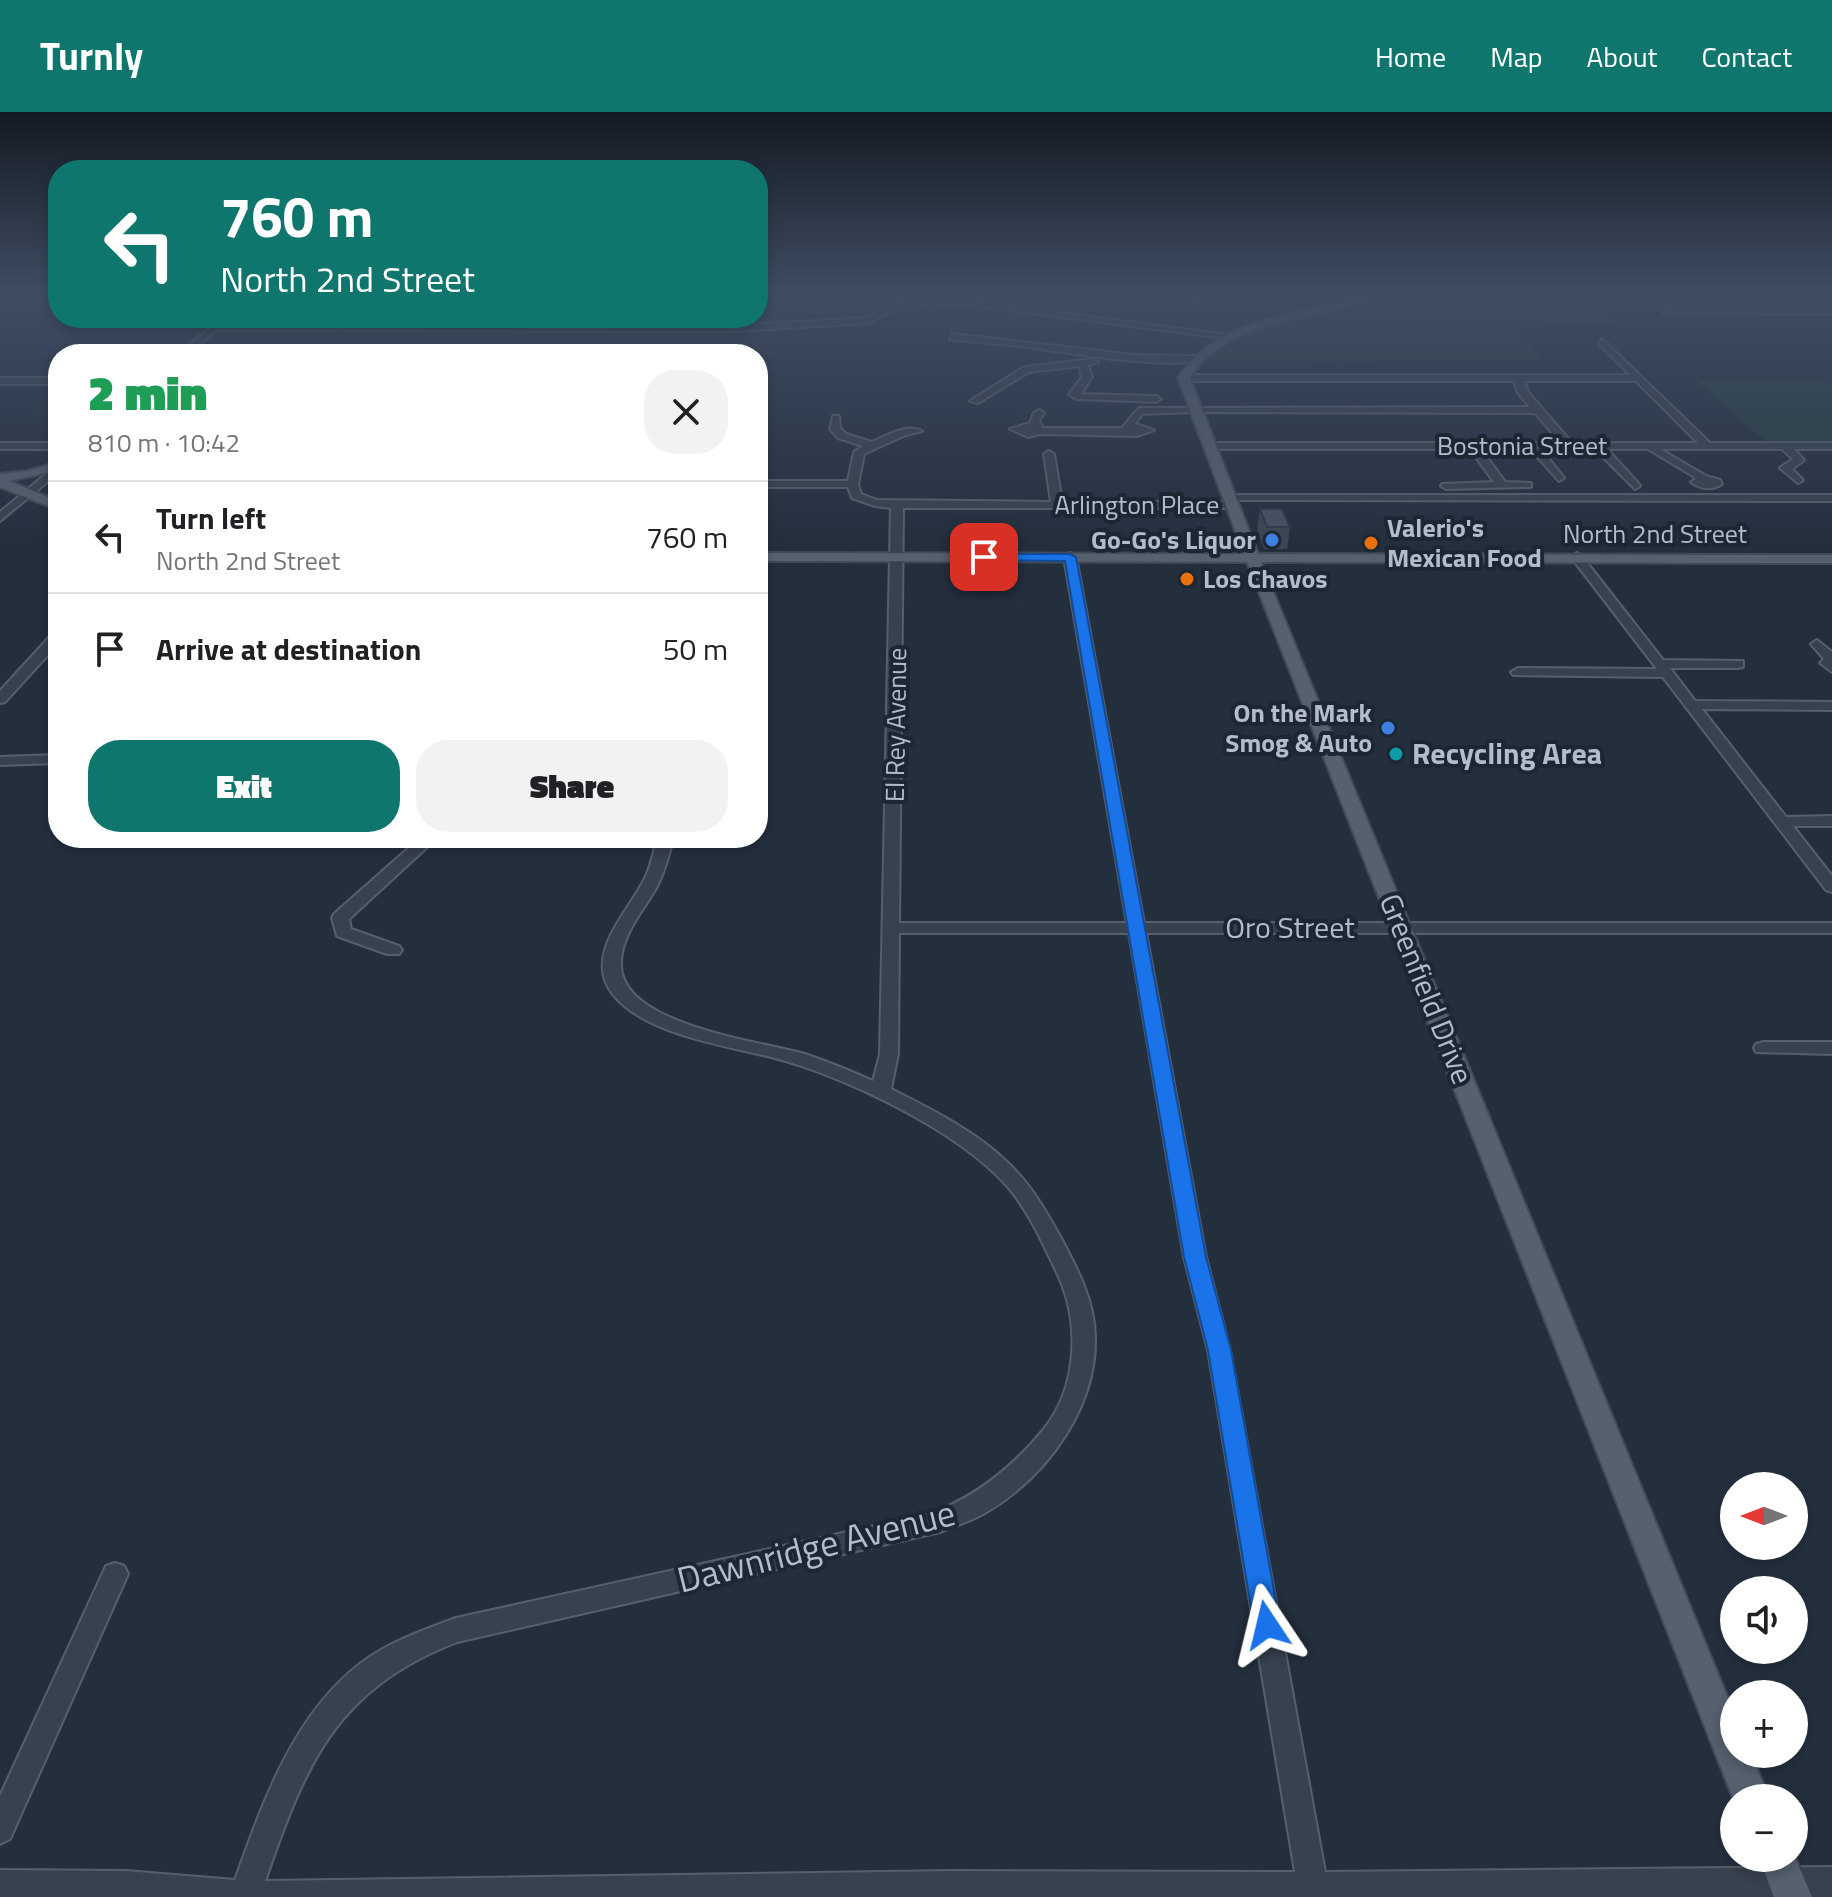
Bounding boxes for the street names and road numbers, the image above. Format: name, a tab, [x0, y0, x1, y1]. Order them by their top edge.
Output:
street label: Bostonia Street	[1437, 426, 1607, 465]
street label: Arlington Place	[1055, 485, 1219, 524]
street label: North 2nd Street	[1563, 514, 1747, 553]
street label: El Rey Avenue	[875, 647, 916, 803]
street label: Greenfield Drive	[1368, 887, 1486, 1091]
street label: Oro Street	[1225, 904, 1355, 950]
street label: Dawnridge Avenue	[671, 1484, 961, 1607]

